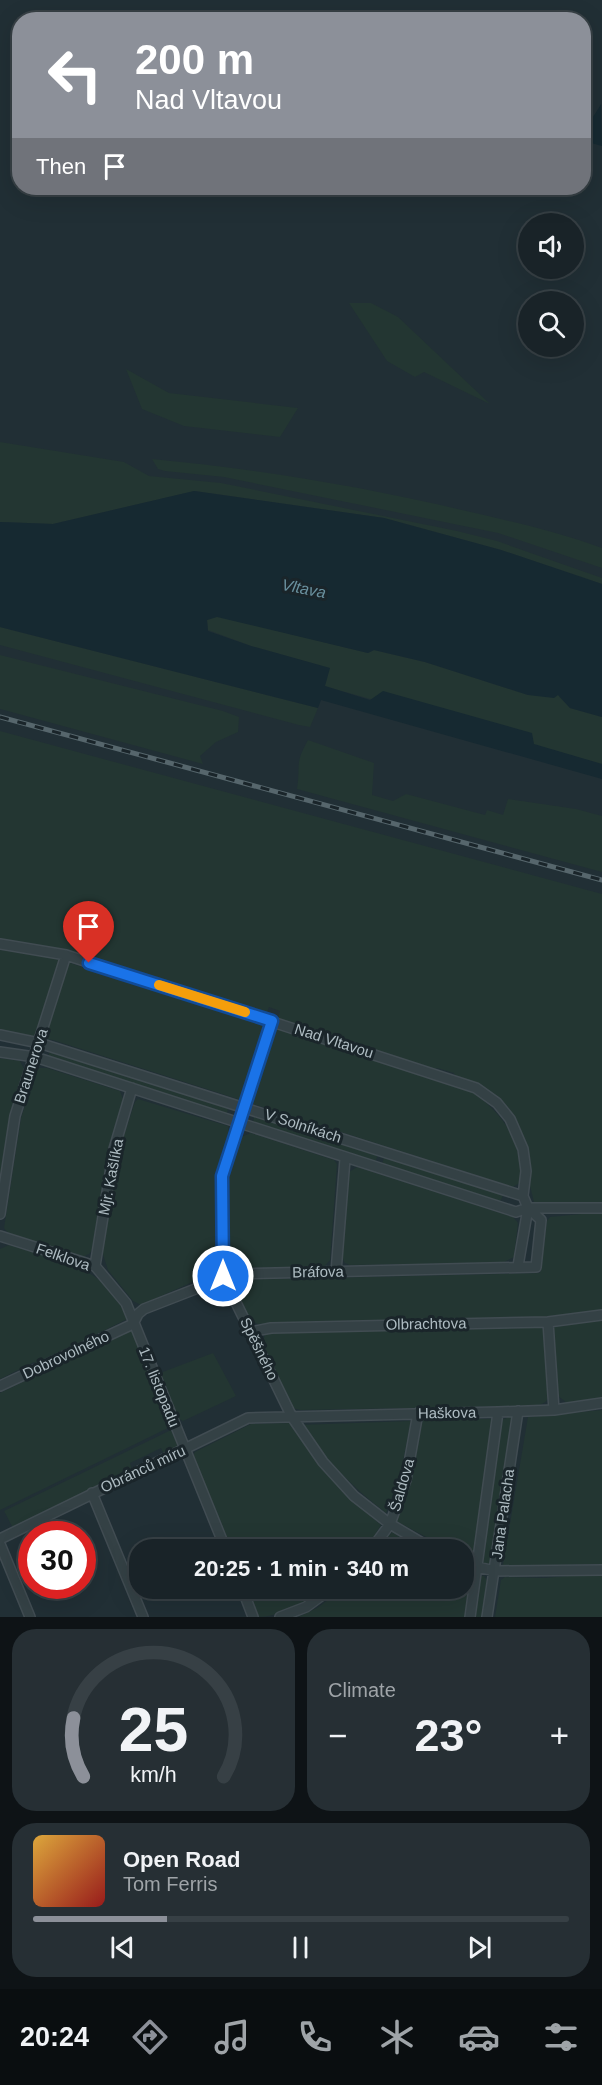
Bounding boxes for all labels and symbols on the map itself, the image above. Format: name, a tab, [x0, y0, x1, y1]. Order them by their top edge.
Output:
water label: Vltava	[280, 576, 327, 601]
pin	[63, 901, 114, 963]
street label: Nad Vltavou	[293, 1020, 376, 1061]
street label: Braunerova	[10, 1026, 51, 1105]
street label: V Solníkách	[262, 1105, 344, 1146]
street label: Mjr. Kašlíka	[95, 1137, 126, 1217]
street label: Felklova	[34, 1239, 93, 1274]
position arrow	[191, 1244, 255, 1308]
street label: Bráfova	[292, 1263, 345, 1280]
street label: Olbrachtova	[385, 1314, 467, 1333]
street label: Spěšného	[237, 1315, 282, 1383]
street label: Dobrovolného	[20, 1327, 112, 1382]
street label: 17. listopadu	[136, 1344, 183, 1429]
street label: Haškova	[418, 1403, 477, 1422]
street label: Obránců míru	[98, 1441, 188, 1496]
street label: Šaldova	[386, 1456, 417, 1513]
street label: Jana Palacha	[488, 1467, 517, 1560]
speed limit sign: 30	[18, 1521, 96, 1599]

